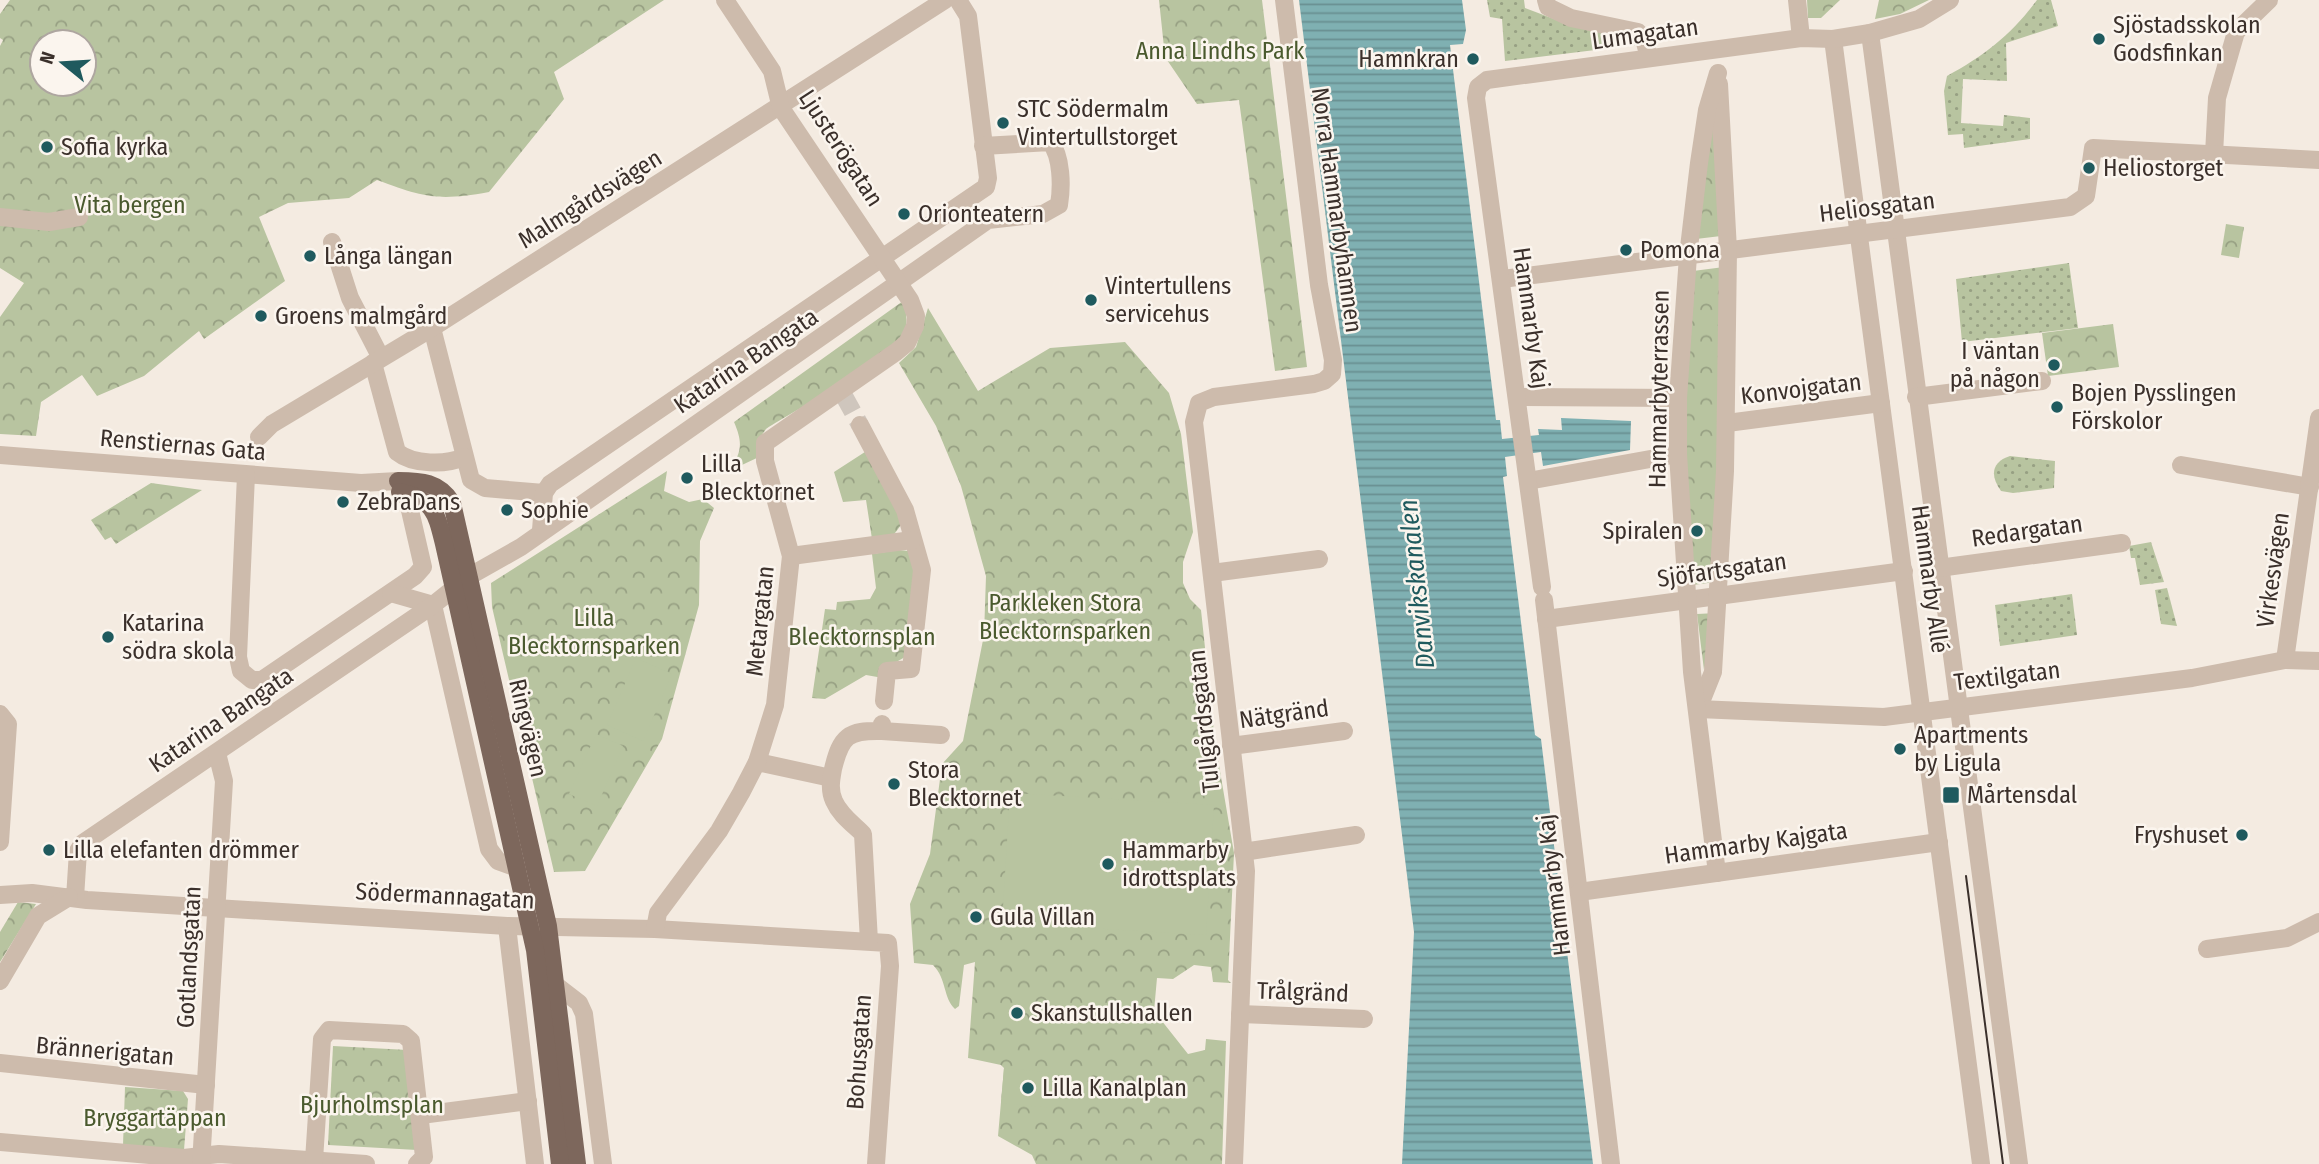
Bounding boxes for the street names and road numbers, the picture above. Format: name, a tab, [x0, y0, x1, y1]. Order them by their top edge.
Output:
street label: Lumagatan	[1590, 13, 1700, 55]
street label: Ljusterögatan	[793, 84, 889, 212]
street label: Norra Hammarbyhamnen	[1306, 86, 1368, 334]
street label: Malmgårdsvägen	[513, 144, 667, 254]
street label: Heliosgatan	[1818, 186, 1936, 228]
street label: Hammarby Kaj	[1507, 246, 1555, 390]
street label: Hammarbyterrassen	[1643, 290, 1675, 488]
street label: Katarina Bangata	[669, 302, 823, 420]
street label: Konvojgatan	[1739, 368, 1863, 410]
street label: Renstiernas Gata	[99, 424, 267, 466]
street label: Hammarby Allé	[1906, 503, 1954, 655]
street label: Redargatan	[1970, 509, 2084, 553]
street label: Virkesvägen	[2251, 510, 2295, 630]
street label: Sjöfartsgatan	[1656, 547, 1788, 593]
street label: Metargatan	[740, 564, 780, 678]
street label: Tullgårdsgatan	[1183, 648, 1225, 794]
street label: Textilgatan	[1952, 656, 2062, 696]
street label: Katarina Bangata	[144, 661, 298, 779]
street label: Ringvägen	[503, 676, 553, 780]
street label: Nätgränd	[1237, 694, 1331, 734]
street label: Hammarby Kaj	[1531, 813, 1577, 957]
street label: Hammarby Kajgata	[1663, 816, 1849, 870]
street label: Södermannagatan	[355, 877, 535, 915]
street label: Gotlandsgatan	[171, 885, 207, 1029]
street label: Trålgränd	[1257, 976, 1349, 1008]
street label: Bohusgatan	[841, 993, 877, 1111]
street label: Brännerigatan	[35, 1031, 175, 1071]

